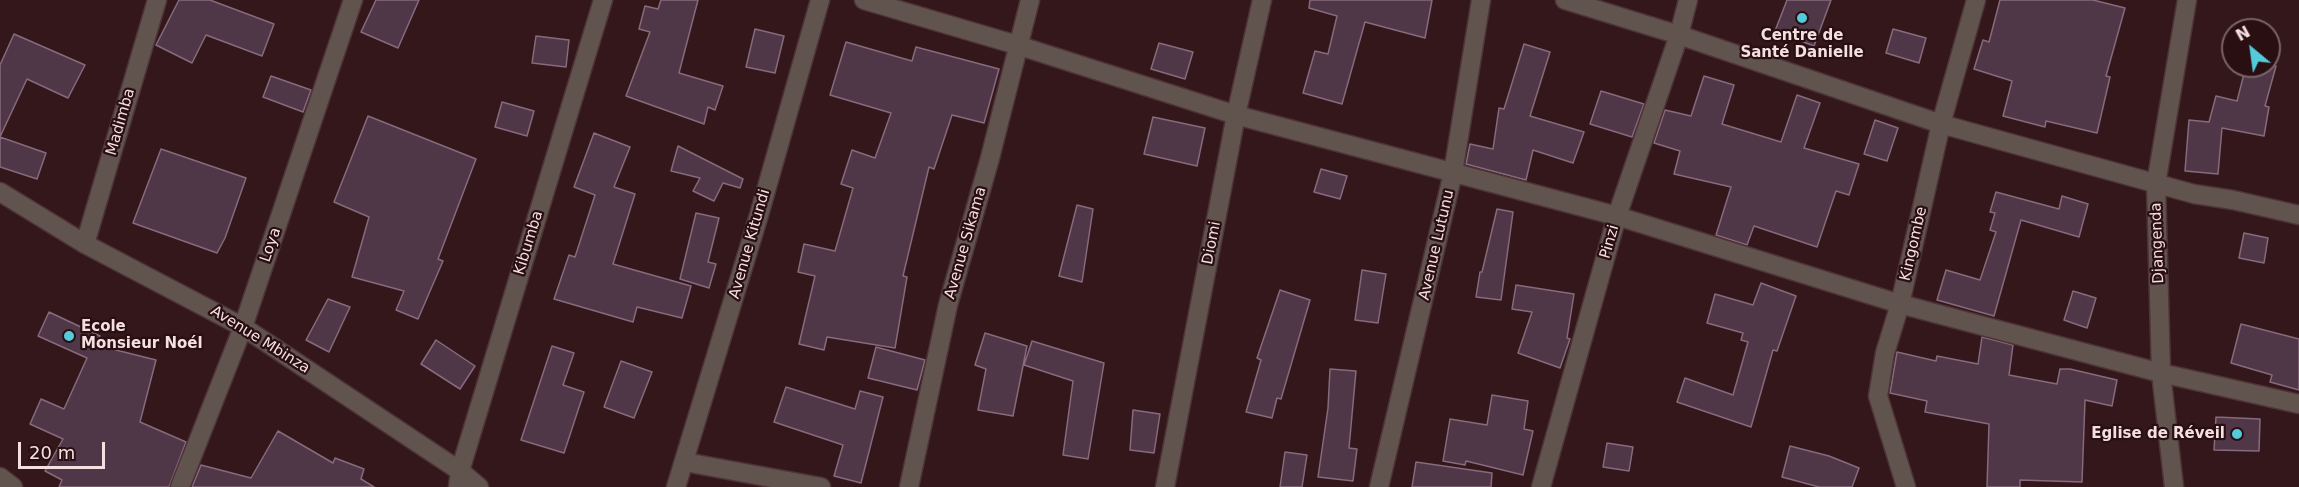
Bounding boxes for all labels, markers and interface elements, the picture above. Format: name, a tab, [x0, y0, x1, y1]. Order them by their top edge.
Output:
marker: Centre de Santé Danielle	[1795, 11, 1809, 25]
north arrow	[2221, 18, 2281, 78]
text: N	[2233, 22, 2253, 45]
place label: Centre de Santé Danielle	[1740, 27, 1864, 62]
street label: Madimba	[103, 86, 139, 158]
street label: Avenue Sikama	[941, 185, 991, 301]
street label: Avenue Kitundi	[726, 187, 774, 301]
street label: Avenue Lutunu	[1416, 188, 1458, 302]
street label: Djangenda	[2148, 202, 2168, 284]
street label: Kingombe	[1897, 205, 1931, 283]
street label: Kibumba	[511, 209, 547, 277]
street label: Diomi	[1199, 220, 1225, 266]
street label: Pinzi	[1597, 223, 1623, 261]
street label: Loya	[257, 225, 285, 265]
street label: Avenue Mbinza	[207, 302, 313, 378]
place label: Ecole Monsieur Noél	[81, 318, 203, 353]
marker: Ecole Monsieur Noél	[62, 329, 76, 343]
place label: Eglise de Réveil	[2091, 425, 2225, 443]
marker: Eglise de Réveil	[2230, 427, 2244, 441]
scale bar	[21, 430, 108, 468]
text: 20 m	[29, 442, 75, 463]

